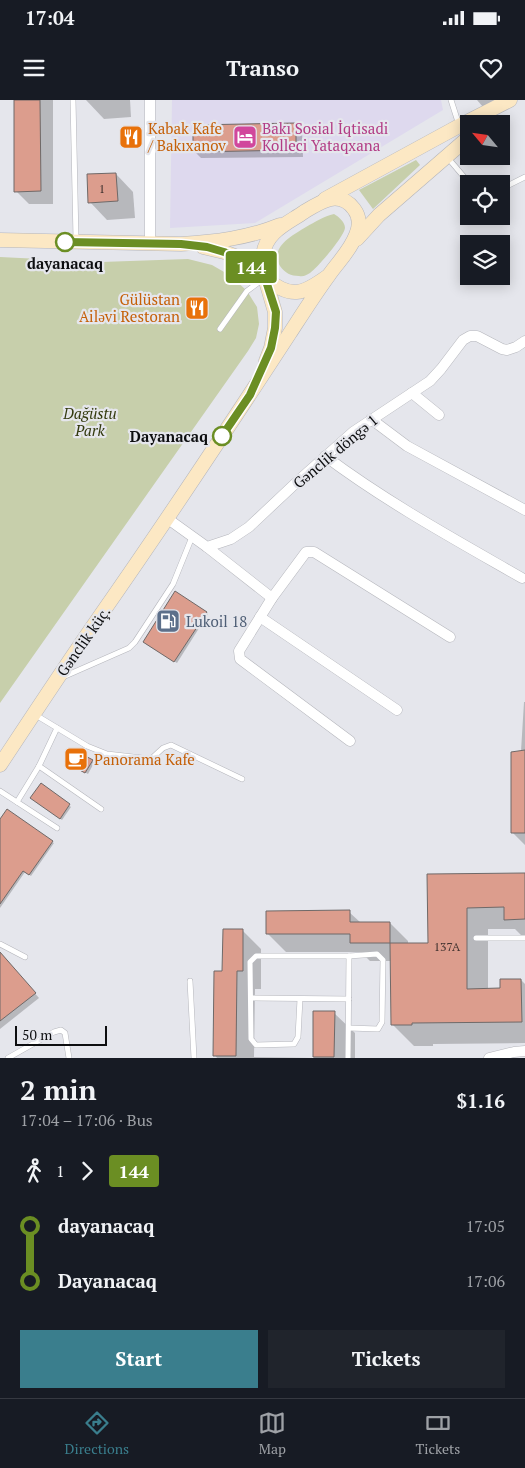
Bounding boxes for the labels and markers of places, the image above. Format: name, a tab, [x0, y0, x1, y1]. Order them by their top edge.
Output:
place label: Kabak Kafe / Bakıxanov	[147, 118, 226, 155]
place label: Bakı Sosial İqtisadi Kolleci Yataqxana	[262, 118, 388, 155]
restaurant icon: Kabak Kafe / Bakıxanov	[118, 124, 144, 150]
hotel icon: Bakı Sosial İqtisadi Kolleci Yataqxana	[232, 124, 258, 150]
marker: dayanacaq	[55, 232, 75, 252]
place label: dayanacaq	[27, 253, 103, 273]
place label: Gülüstan Ailəvi Restoran	[79, 289, 180, 326]
restaurant icon: Gülüstan Ailəvi Restoran	[184, 295, 210, 321]
place label: Dayanacaq	[130, 426, 208, 446]
marker: Dayanacaq	[212, 426, 232, 446]
fuel station icon: Lukoil 18	[155, 608, 181, 634]
place label: Lukoil 18	[186, 611, 247, 631]
cafe icon: Panorama Kafe	[63, 746, 89, 772]
place label: Panorama Kafe	[94, 749, 195, 769]

